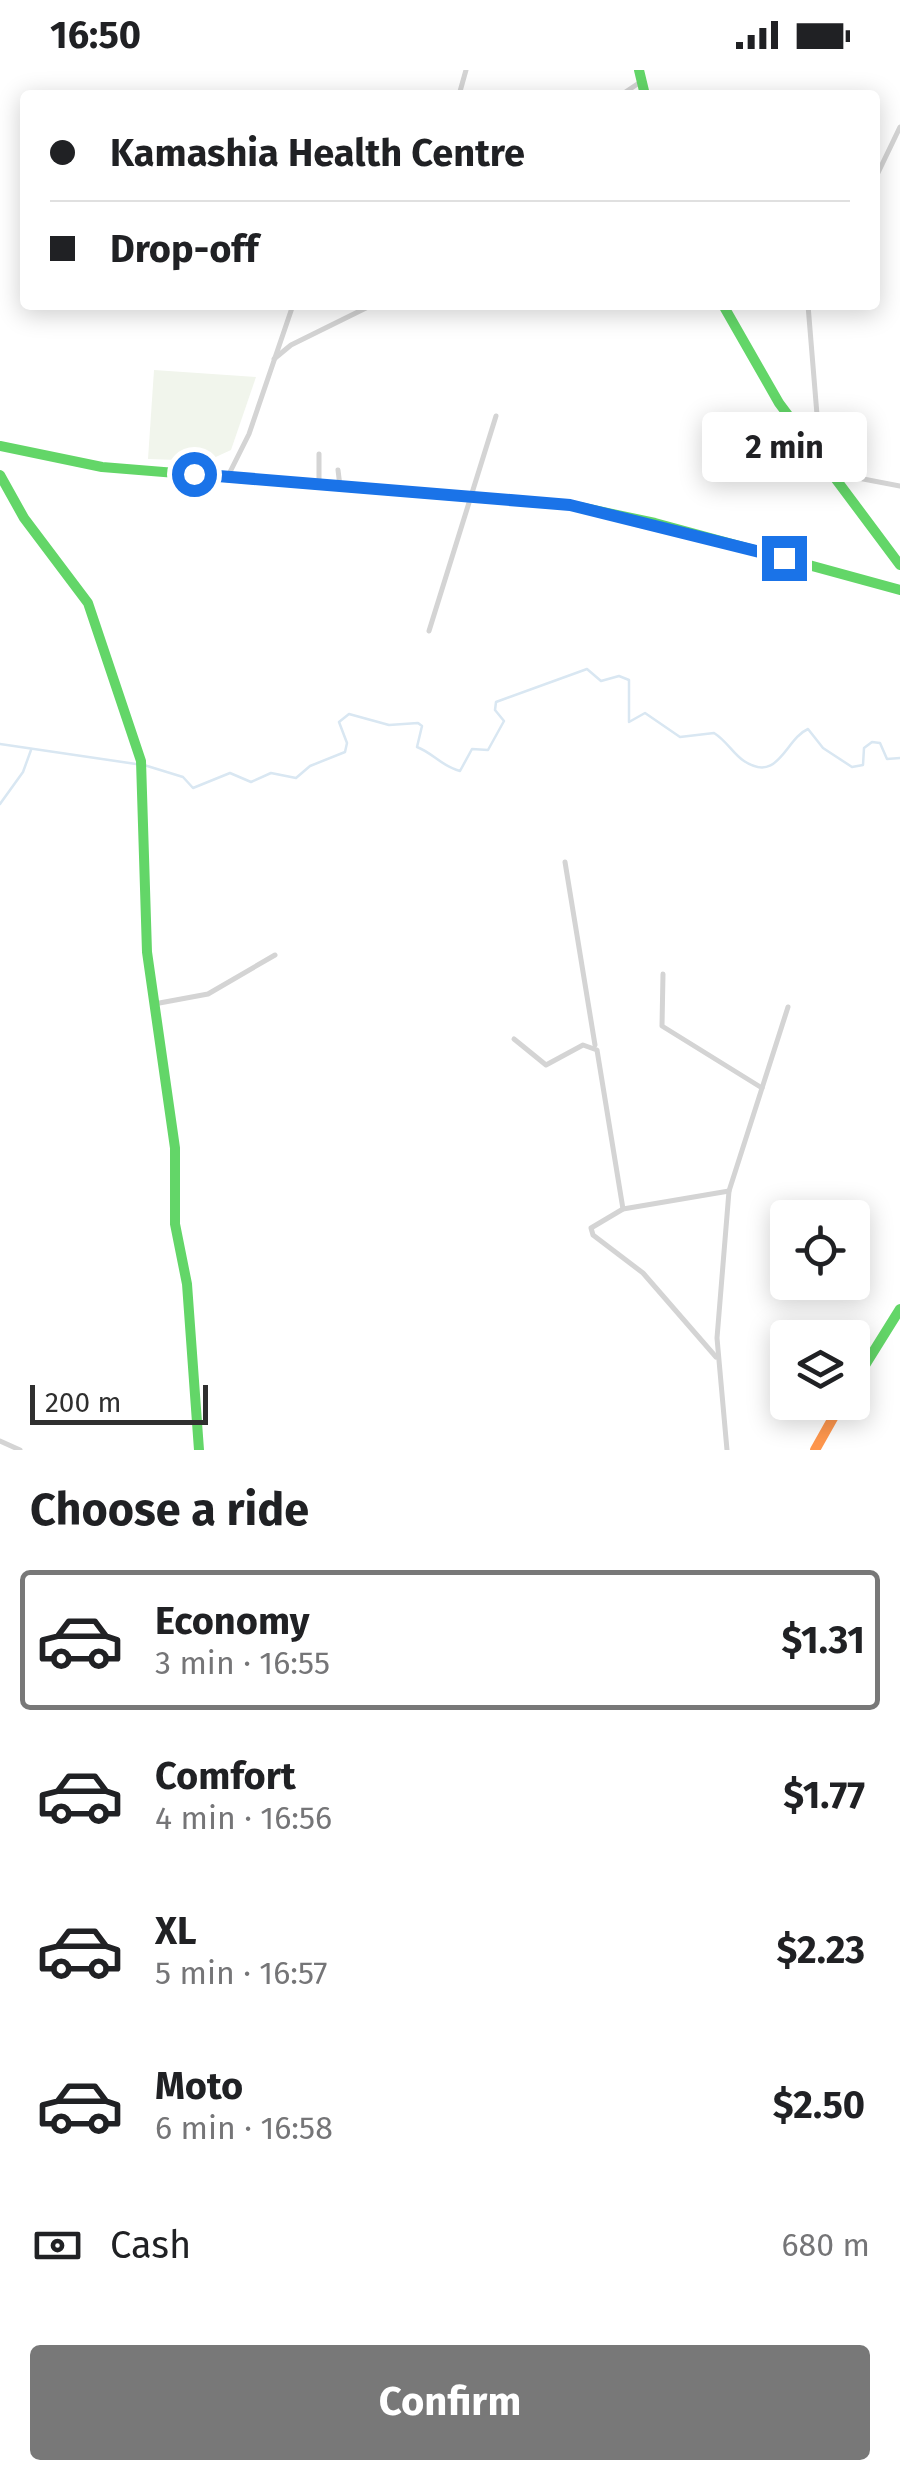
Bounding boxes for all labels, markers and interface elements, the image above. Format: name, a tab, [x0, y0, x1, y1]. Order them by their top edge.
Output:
text: 16:50	[50, 12, 141, 58]
text: Kamashia Health Centre	[110, 130, 525, 176]
text: Drop-off	[110, 226, 258, 272]
callout: 2 min	[702, 413, 866, 483]
text: 2 min	[745, 428, 824, 466]
route start	[172, 452, 217, 497]
route end	[762, 536, 807, 581]
map controls	[770, 1200, 870, 1420]
button: locate	[770, 1200, 870, 1300]
button: layers	[770, 1320, 870, 1420]
scale bar	[30, 1380, 208, 1424]
text: 200 m	[45, 1386, 122, 1419]
text: Choose a ride	[30, 1483, 309, 1537]
icon: car	[35, 1595, 125, 1685]
text: Economy	[155, 1598, 310, 1644]
text: $1.31	[782, 1617, 865, 1663]
text: 3 min · 16:55	[155, 1644, 330, 1682]
icon: car	[35, 1750, 125, 1840]
text: Comfort	[155, 1753, 296, 1799]
text: $1.77	[783, 1772, 865, 1818]
text: 4 min · 16:56	[155, 1799, 332, 1837]
icon: car	[35, 1905, 125, 1995]
text: XL	[155, 1908, 197, 1954]
text: $2.23	[777, 1927, 865, 1973]
text: 5 min · 16:57	[155, 1954, 328, 1992]
icon: car	[35, 2060, 125, 2150]
text: Moto	[155, 2063, 243, 2109]
text: $2.50	[773, 2082, 865, 2128]
text: 6 min · 16:58	[155, 2109, 333, 2147]
icon: cash	[30, 2218, 85, 2273]
text: Cash	[110, 2222, 191, 2268]
text: 680 m	[782, 2226, 870, 2264]
button: Confirm	[30, 2345, 870, 2460]

